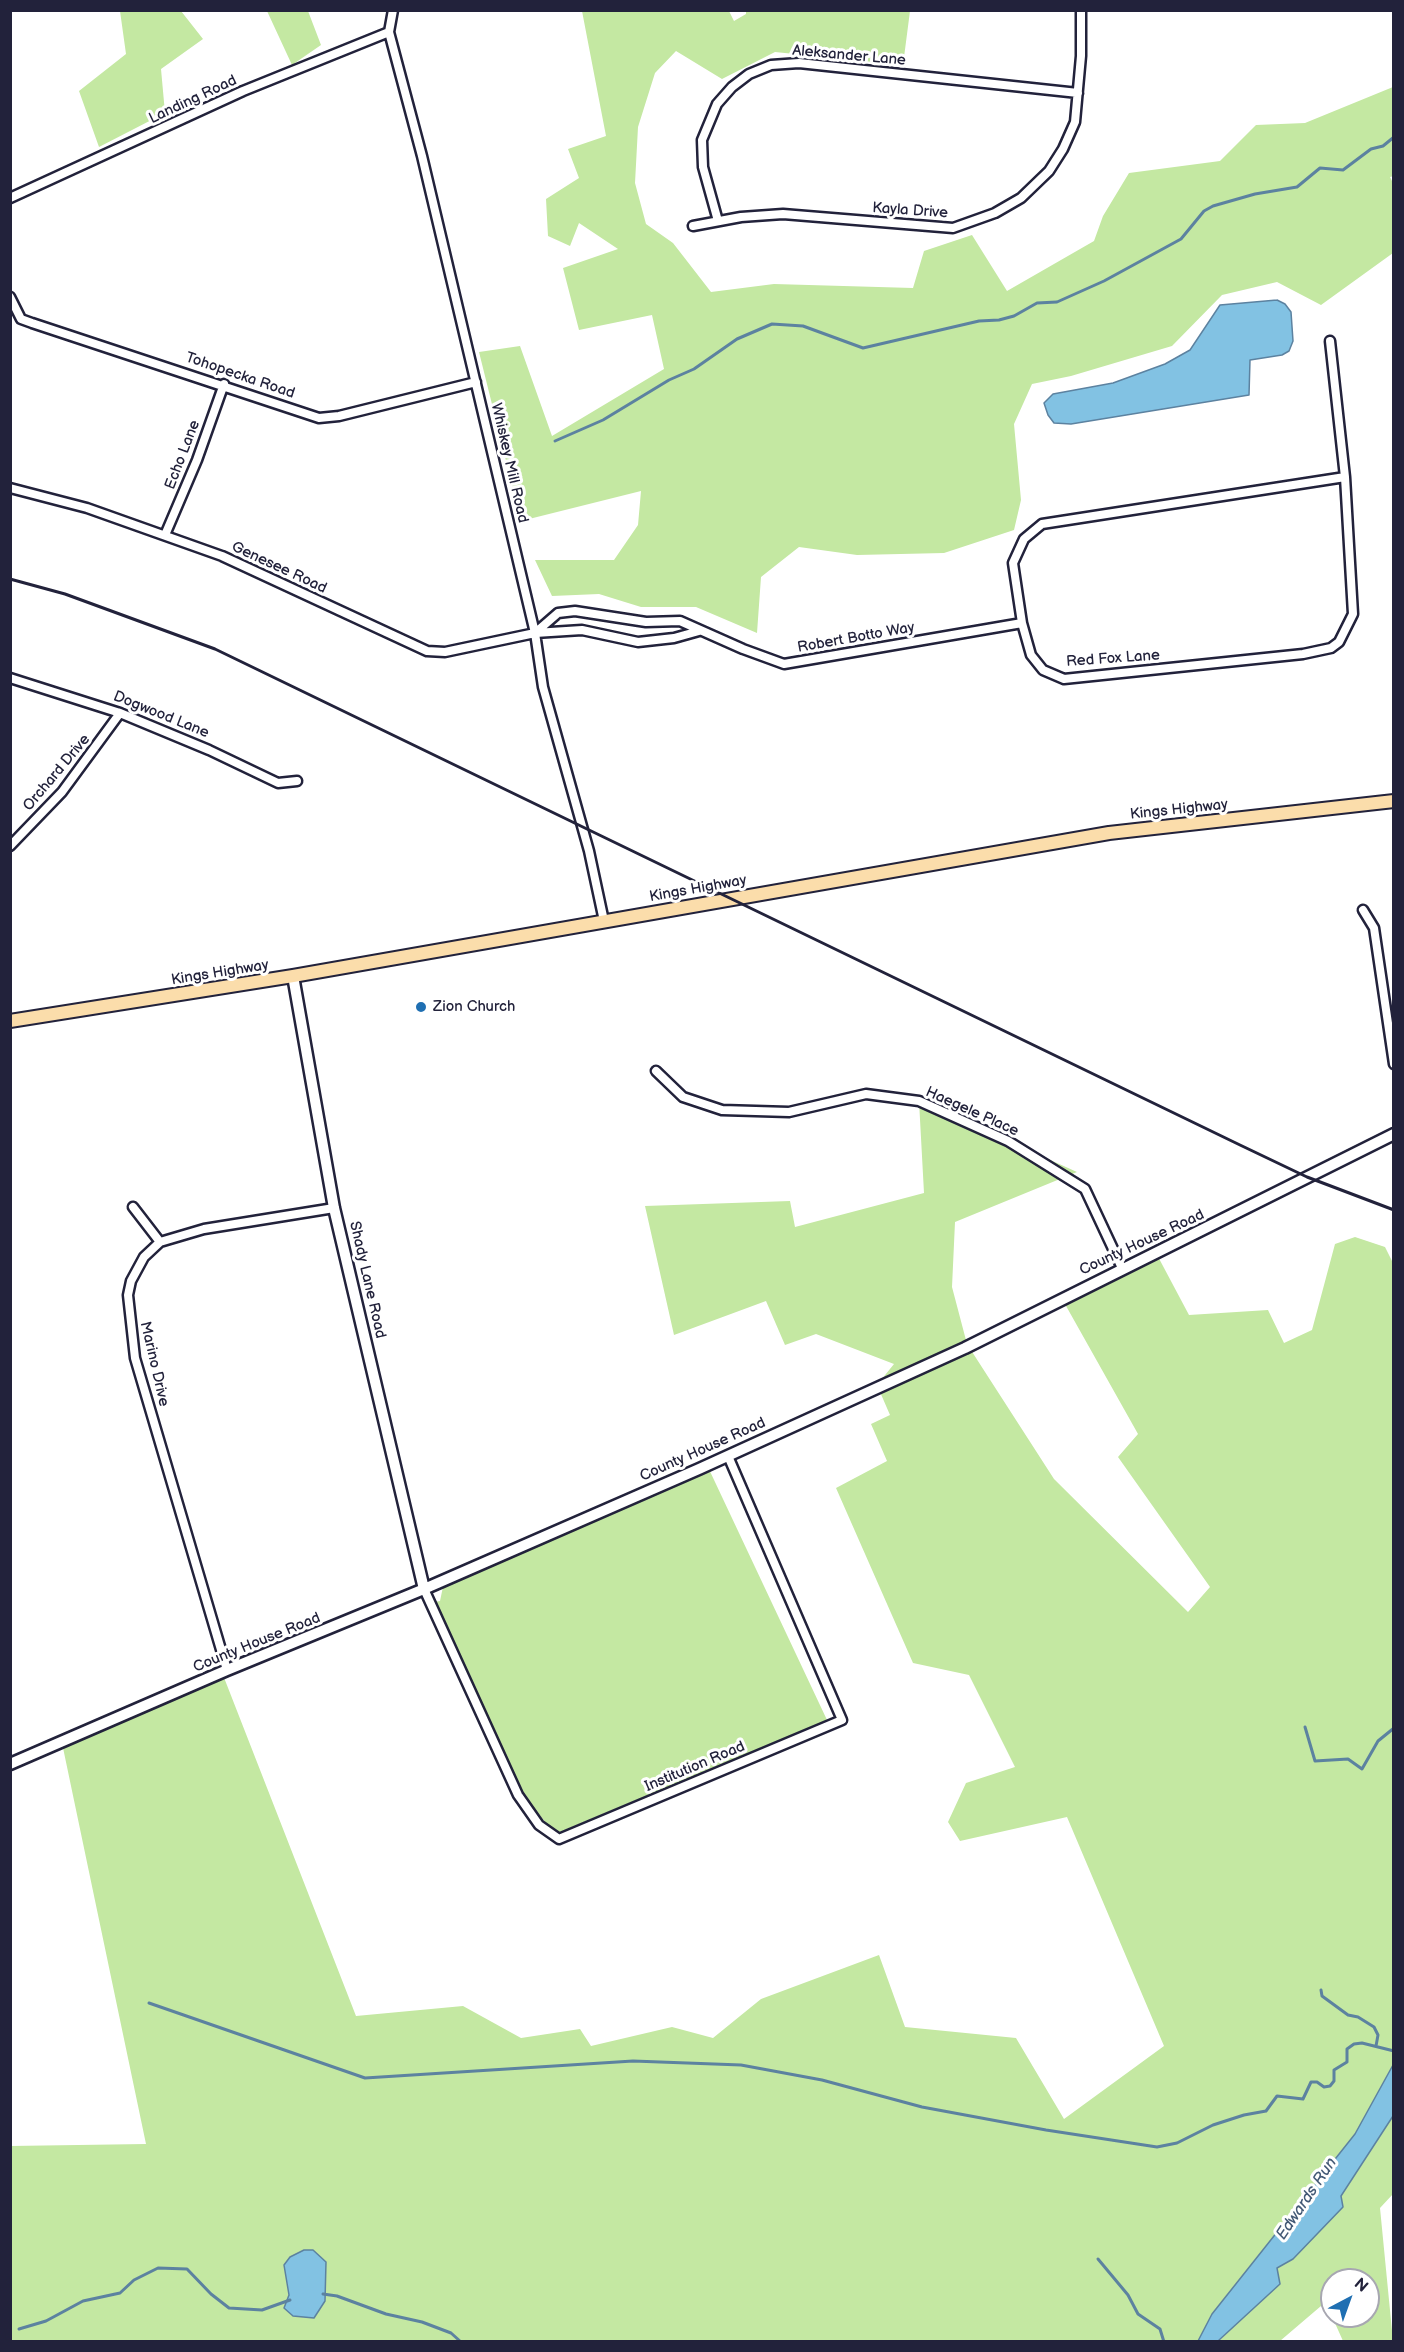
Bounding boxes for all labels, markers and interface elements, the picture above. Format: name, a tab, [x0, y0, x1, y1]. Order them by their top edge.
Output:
street label: Aleksander Lane	[791, 42, 907, 70]
street label: Landing Road	[146, 72, 240, 128]
street label: Kayla Drive	[872, 199, 948, 223]
street label: Tohopecka Road	[183, 349, 297, 403]
street label: Whiskey Mill Road	[486, 401, 532, 525]
street label: Echo Lane	[162, 418, 204, 492]
street label: Genesee Road	[229, 538, 329, 598]
street label: Robert Botto Way	[796, 619, 916, 657]
street label: Red Fox Lane	[1066, 647, 1160, 671]
street label: Dogwood Lane	[111, 688, 211, 742]
street label: Orchard Drive	[20, 731, 94, 815]
street label: Kings Highway	[1129, 796, 1229, 824]
street label: Kings Highway	[648, 872, 748, 906]
street label: Kings Highway	[170, 956, 270, 990]
place label: Zion Church	[433, 998, 515, 1016]
marker: Zion Church	[414, 1000, 428, 1014]
street label: Haegele Place	[923, 1083, 1021, 1141]
street label: County House Road	[1077, 1206, 1207, 1280]
street label: Shady Lane Road	[345, 1220, 389, 1340]
street label: Marino Drive	[135, 1320, 173, 1408]
street label: County House Road	[637, 1414, 769, 1486]
street label: County House Road	[191, 1609, 323, 1677]
street label: Institution Road	[642, 1738, 748, 1796]
water label: Edwards Run	[1273, 2154, 1341, 2244]
north arrow	[1320, 2268, 1380, 2328]
text: N	[1350, 2274, 1372, 2297]

